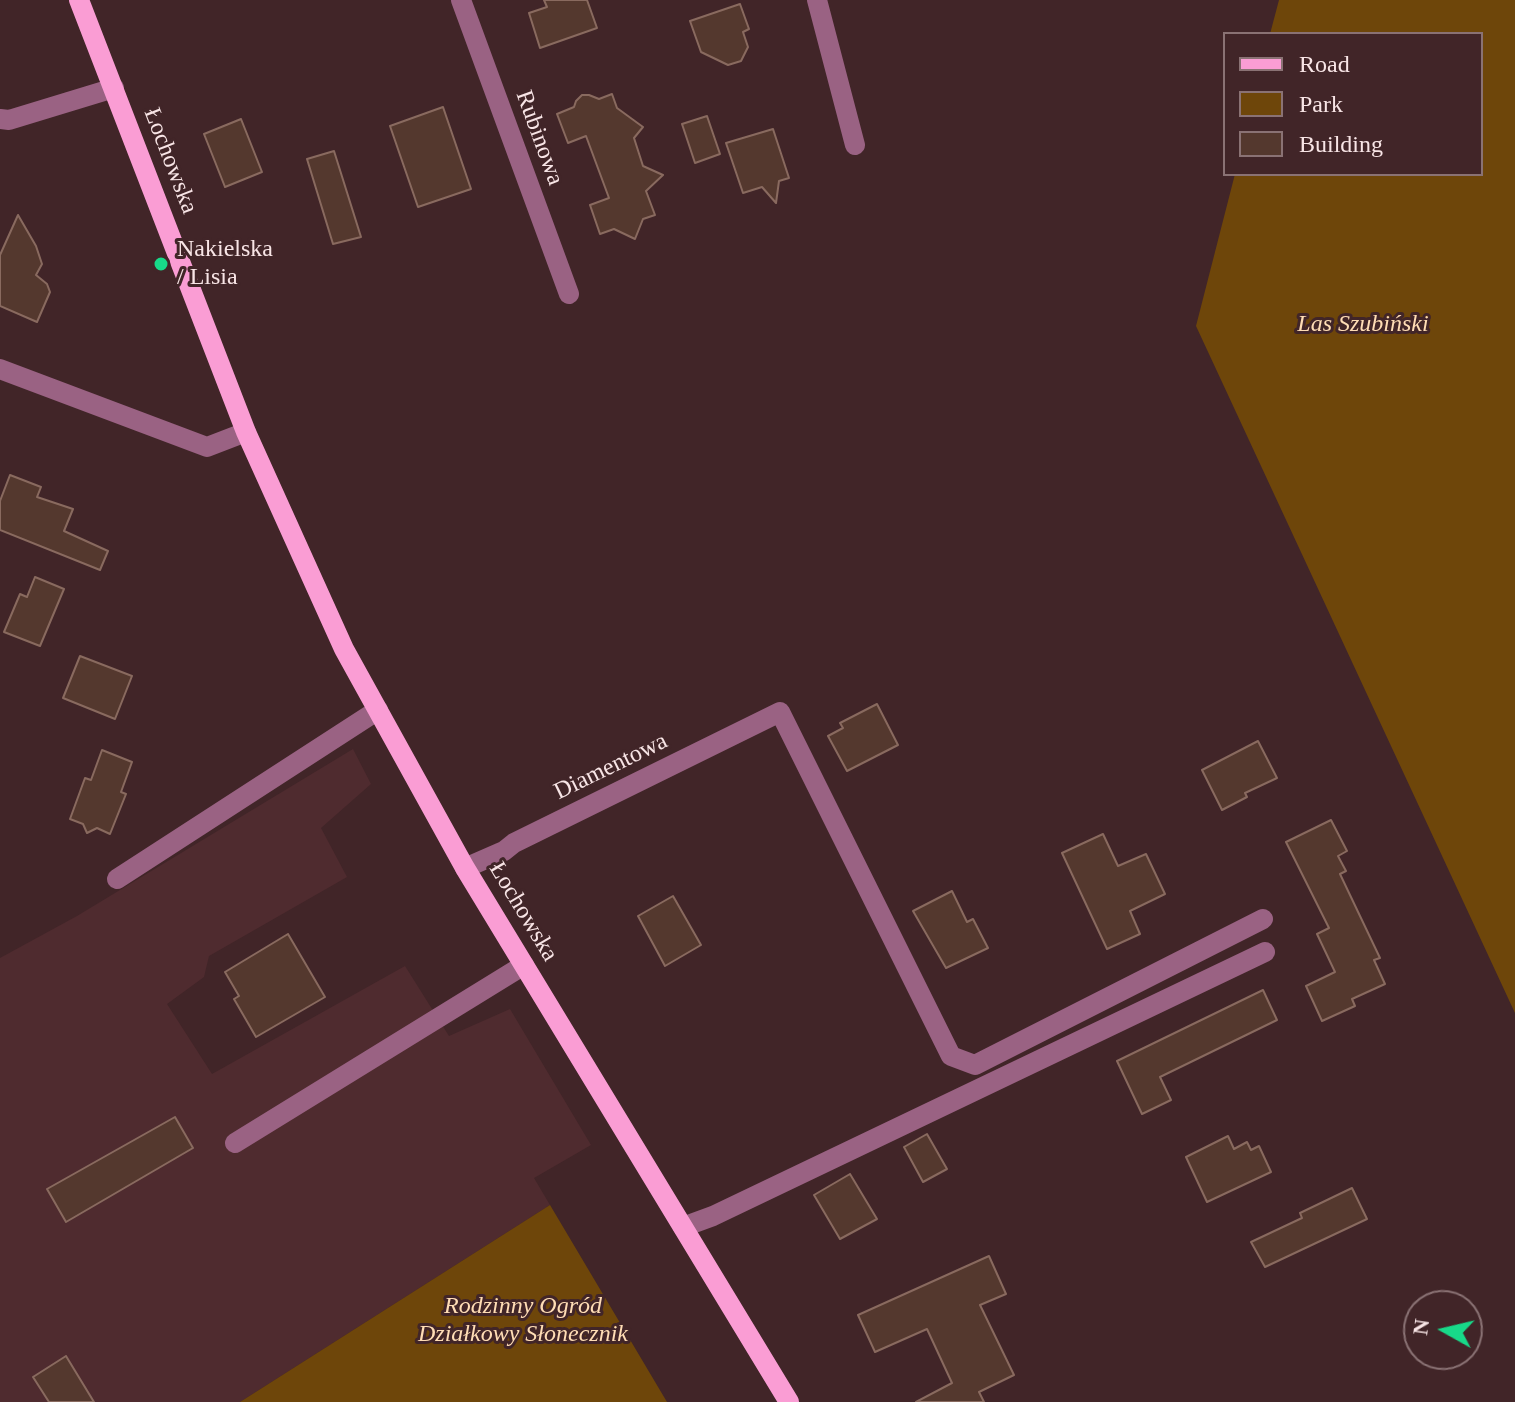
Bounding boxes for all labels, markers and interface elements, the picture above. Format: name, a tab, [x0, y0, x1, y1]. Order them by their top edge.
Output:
legend	[1223, 32, 1483, 176]
text: Road	[1299, 51, 1350, 77]
street label: Rubinowa	[509, 87, 569, 189]
text: Park	[1299, 91, 1343, 117]
street label: Łochowska	[137, 104, 203, 218]
text: Building	[1299, 131, 1383, 157]
place label: Nakielska / Lisia	[177, 236, 273, 292]
marker: Nakielska / Lisia	[152, 255, 170, 273]
park label: Las Szubiński	[1297, 311, 1429, 339]
street label: Diamentowa	[550, 727, 672, 807]
street label: Łochowska	[482, 857, 564, 967]
north arrow	[1403, 1290, 1483, 1370]
park label: Rodzinny Ogród Działkowy Słonecznik	[418, 1293, 628, 1349]
text: N	[1407, 1317, 1434, 1336]

